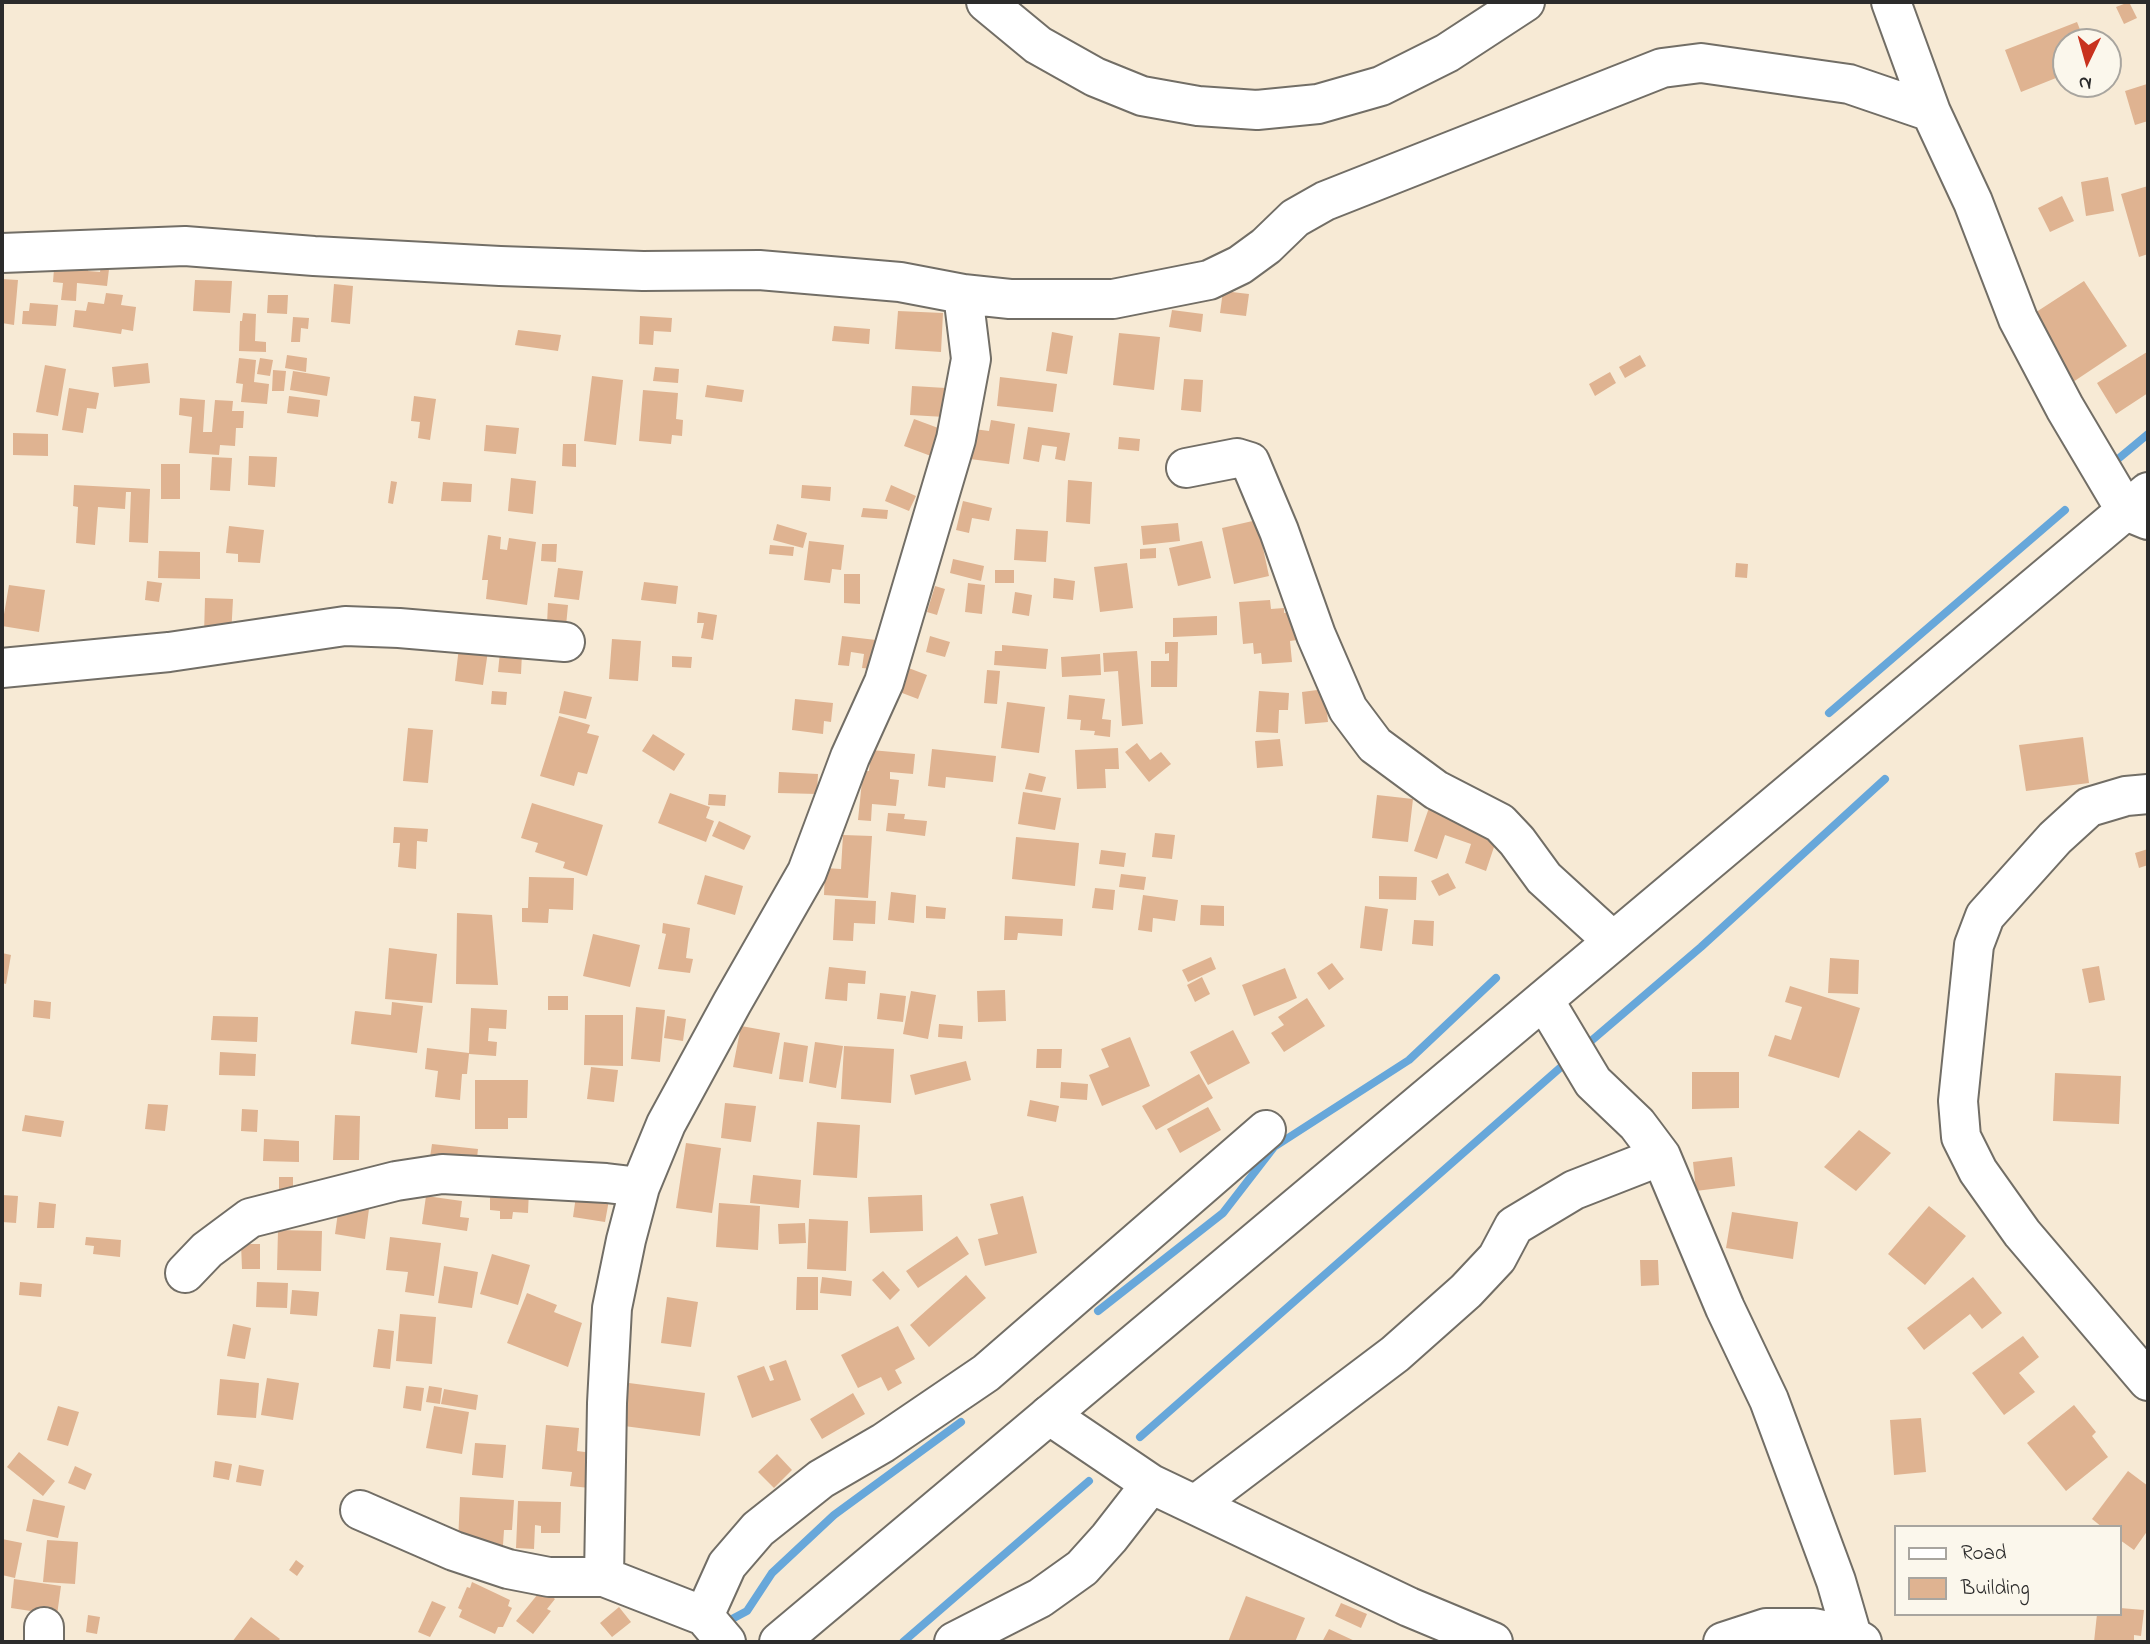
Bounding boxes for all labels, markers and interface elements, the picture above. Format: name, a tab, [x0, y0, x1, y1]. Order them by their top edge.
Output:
north arrow	[2052, 28, 2122, 98]
text: N	[2078, 68, 2093, 96]
legend	[1895, 1525, 2122, 1616]
text: Road	[1961, 1539, 2007, 1569]
text: Building	[1961, 1574, 2030, 1604]

